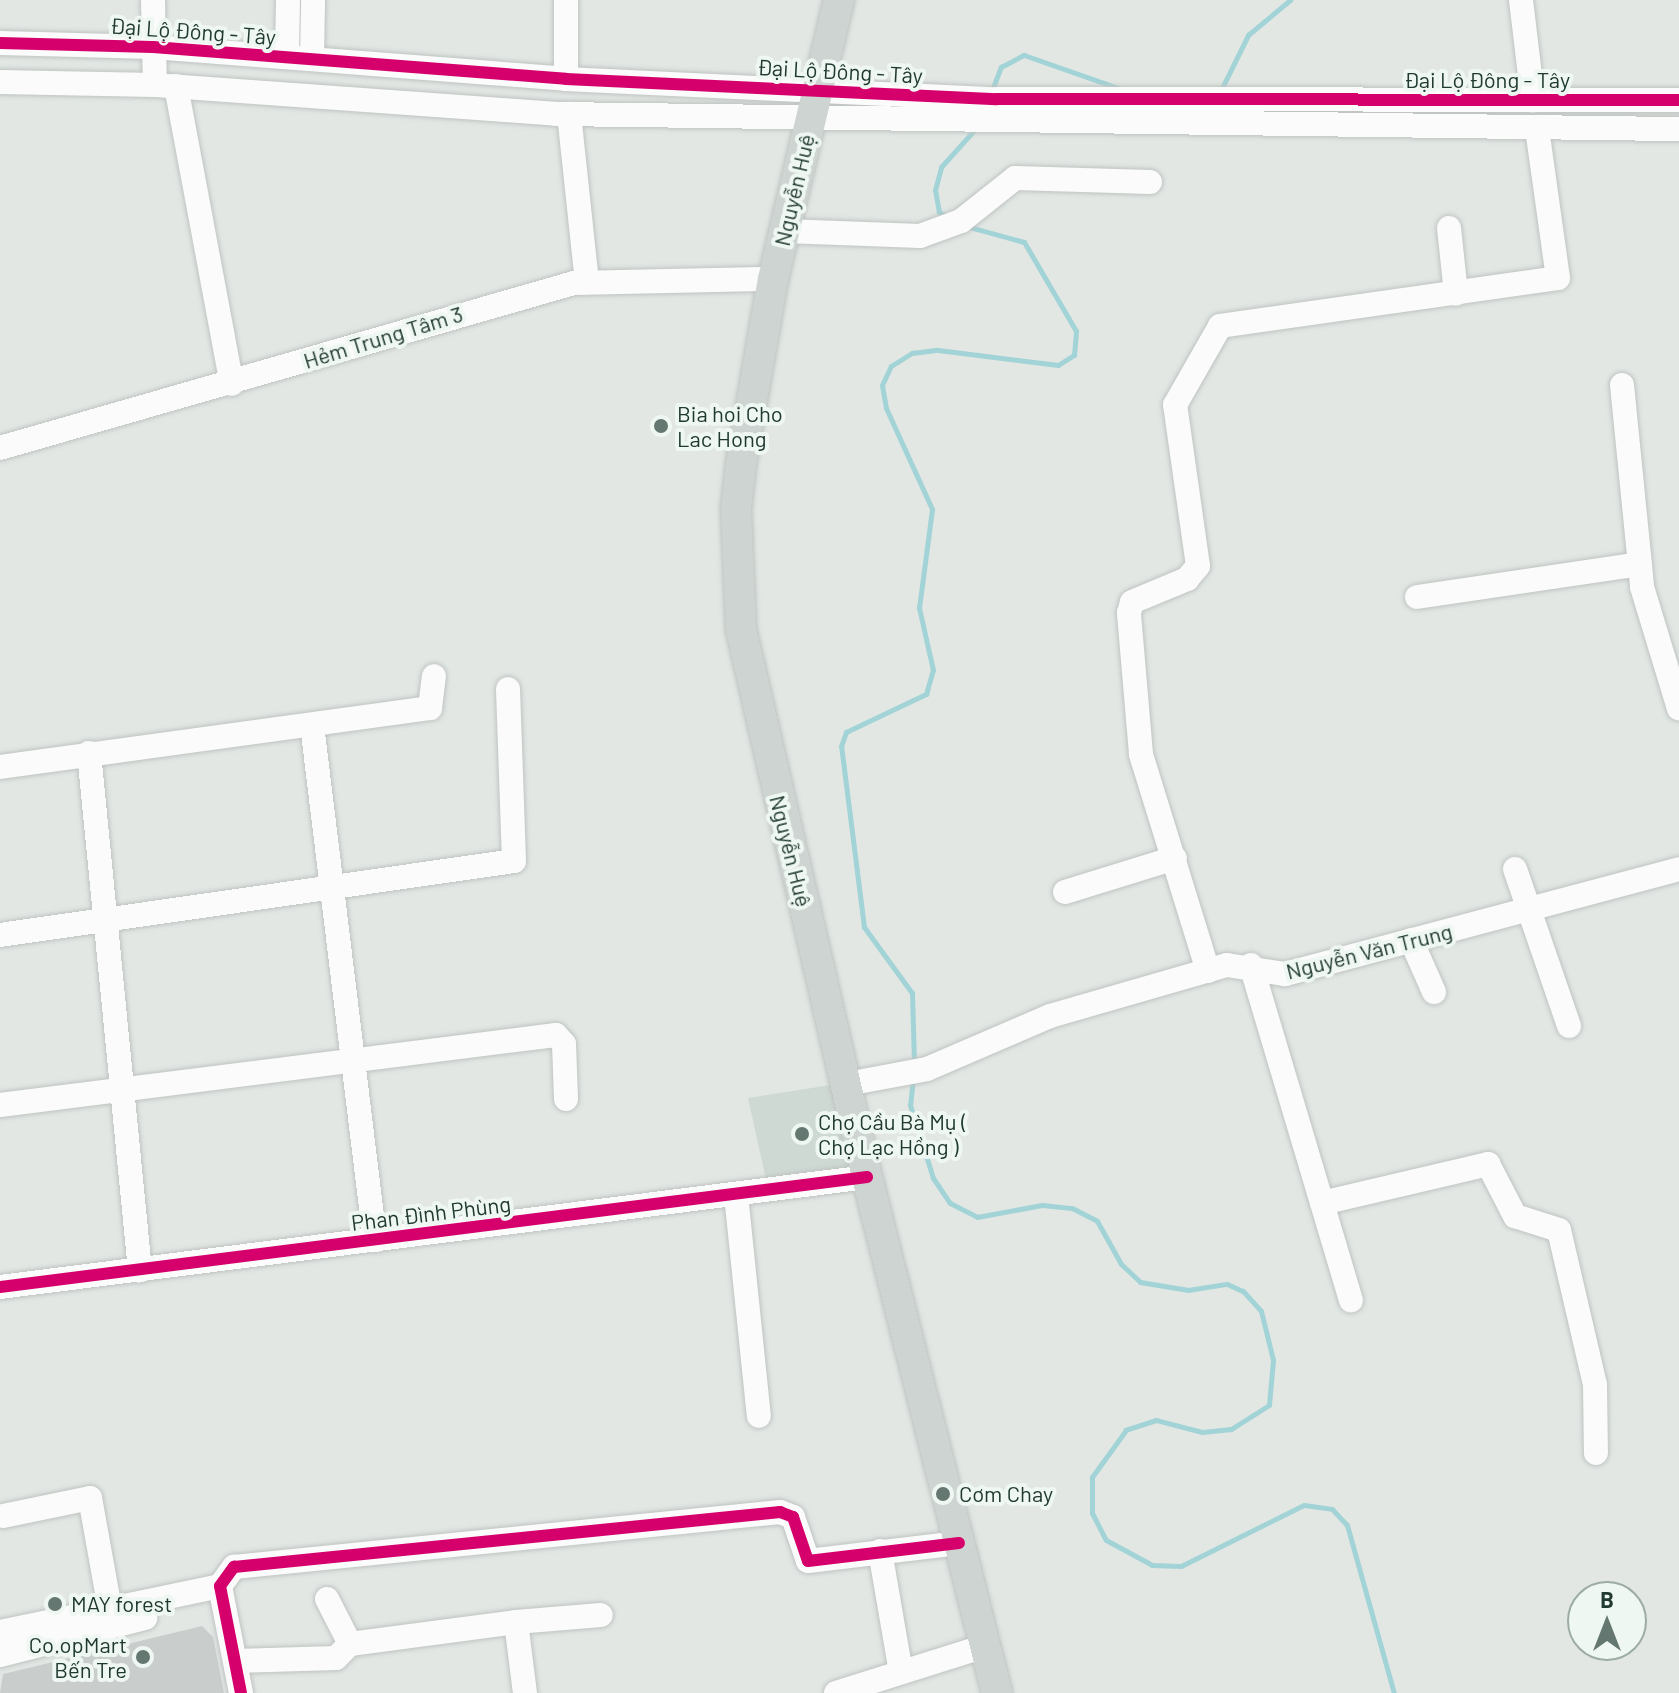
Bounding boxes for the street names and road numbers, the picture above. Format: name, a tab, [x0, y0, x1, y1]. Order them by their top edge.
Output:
street label: Đại Lộ Đông - Tây	[109, 12, 277, 50]
street label: Đại Lộ Đông - Tây	[756, 53, 924, 89]
street label: Đại Lộ Đông - Tây	[1404, 67, 1570, 93]
street label: Nguyễn Huệ	[768, 131, 820, 249]
street label: Hẻm Trung Tâm 3	[300, 300, 466, 374]
street label: Nguyễn Huệ	[764, 792, 818, 910]
street label: Nguyễn Văn Trung	[1283, 918, 1455, 984]
street label: Phan Đình Phùng	[350, 1190, 512, 1236]

